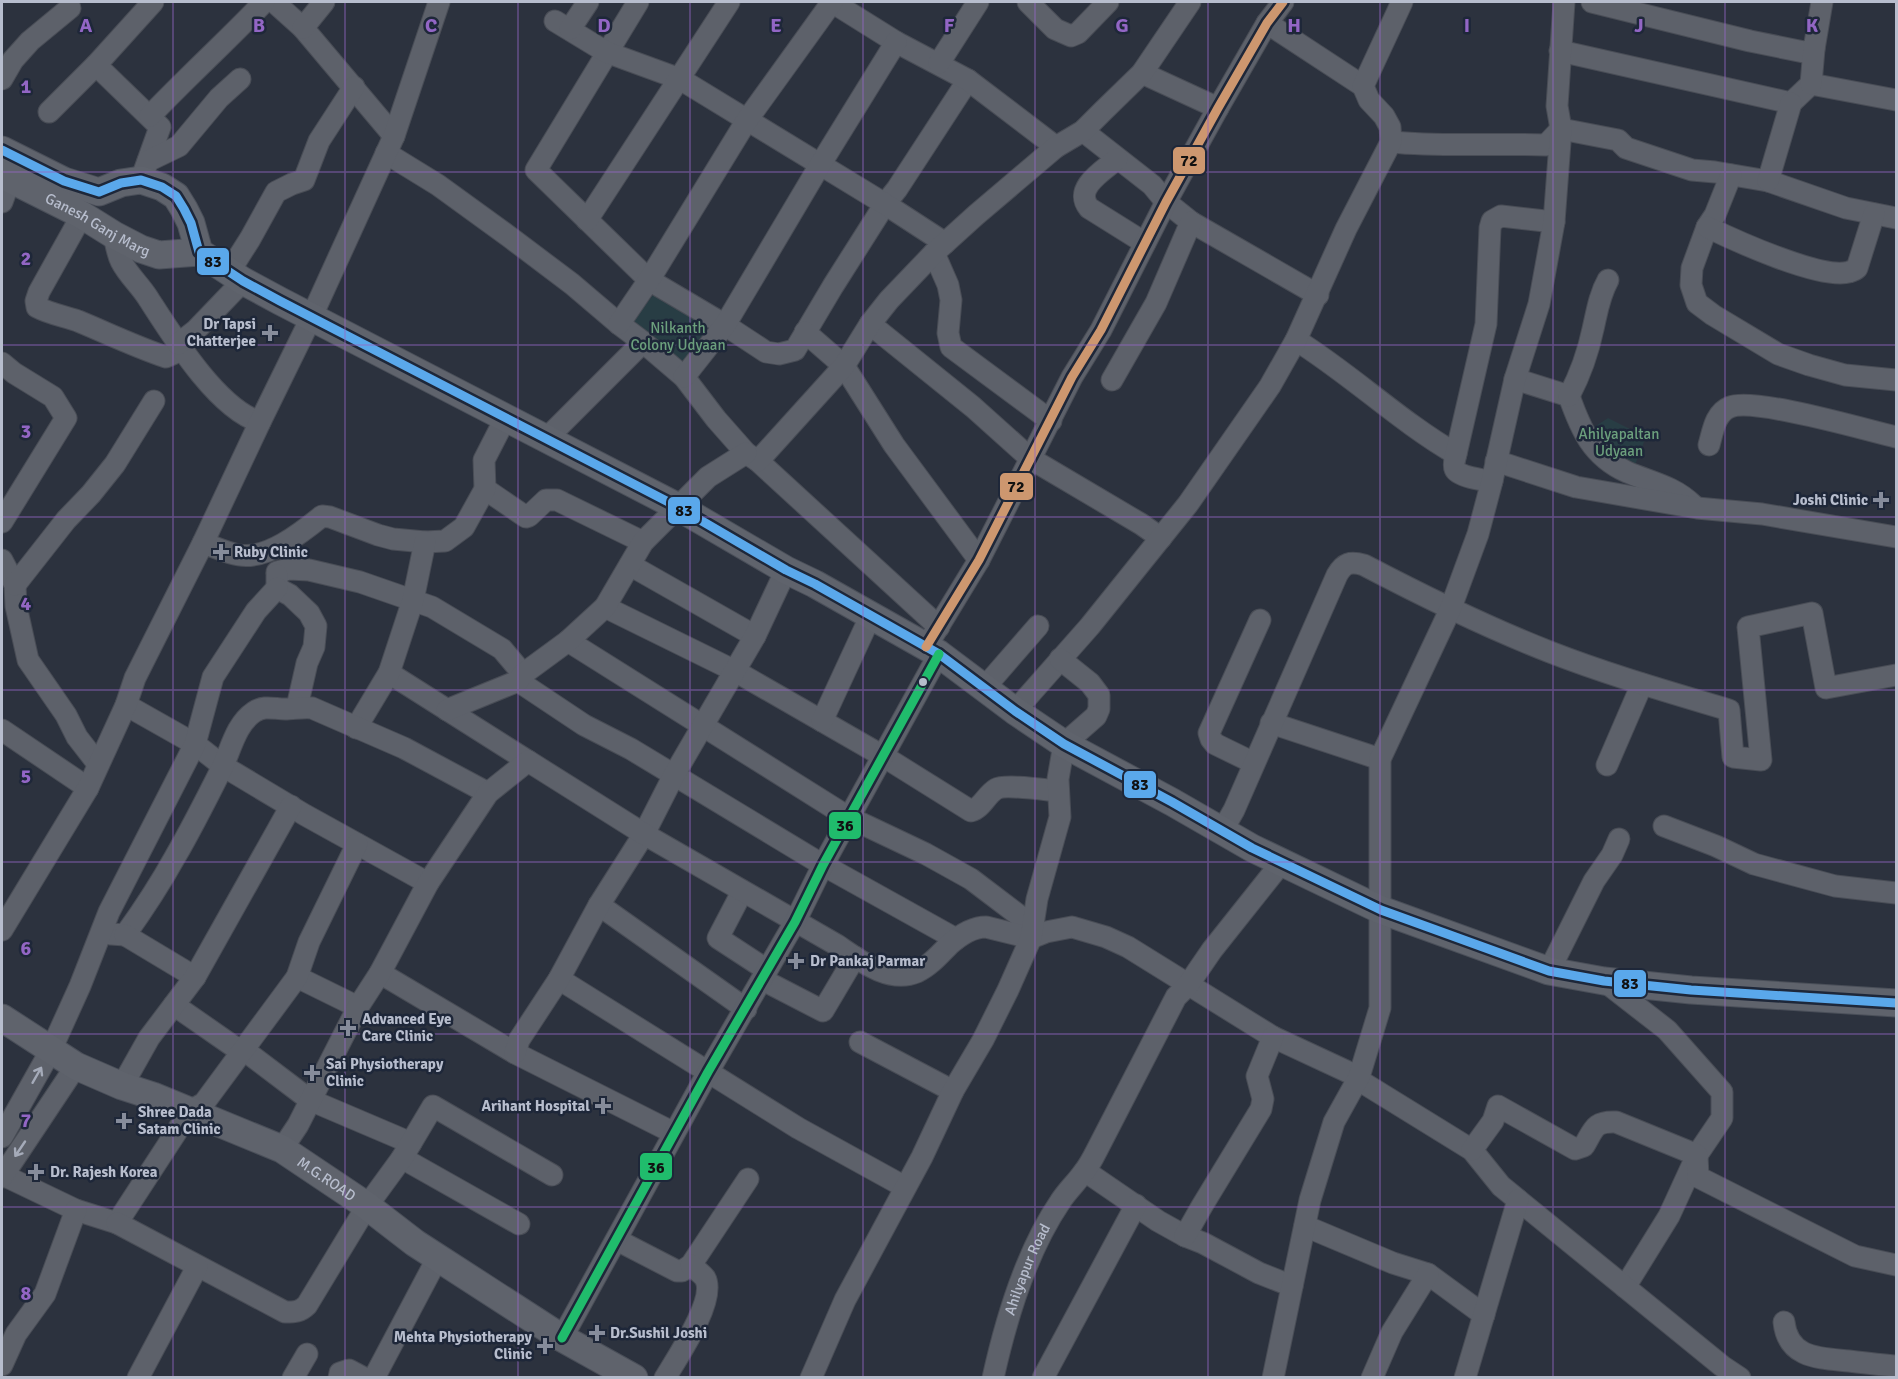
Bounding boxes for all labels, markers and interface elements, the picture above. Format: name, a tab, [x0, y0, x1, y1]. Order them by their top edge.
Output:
text: A	[80, 13, 93, 38]
text: B	[253, 13, 265, 38]
text: C	[425, 13, 437, 38]
text: D	[597, 13, 611, 38]
text: E	[770, 13, 782, 38]
text: F	[944, 13, 955, 38]
text: G	[1115, 13, 1129, 38]
text: H	[1287, 13, 1301, 38]
text: I	[1464, 13, 1470, 38]
text: J	[1634, 13, 1644, 38]
text: K	[1806, 13, 1819, 38]
text: 1	[21, 74, 32, 99]
line badge: 72	[1172, 146, 1206, 175]
text: 72	[1180, 151, 1198, 171]
street label: Ganesh Ganj Marg	[42, 189, 152, 260]
text: 2	[21, 246, 31, 271]
line badge: 83	[196, 247, 230, 276]
text: 83	[204, 252, 222, 272]
place label: Dr Tapsi Chatterjee	[187, 315, 256, 350]
park label: Nilkanth Colony Udyaan	[630, 319, 726, 354]
marker: Dr Tapsi Chatterjee	[261, 324, 279, 342]
text: 3	[21, 419, 31, 444]
park label: Ahilyapaltan Udyaan	[1579, 425, 1659, 460]
line badge: 72	[999, 472, 1034, 501]
text: 72	[1007, 477, 1025, 497]
place label: Joshi Clinic	[1793, 491, 1868, 509]
marker: Joshi Clinic	[1872, 491, 1890, 509]
line badge: 83	[667, 496, 701, 525]
text: 83	[675, 501, 693, 521]
marker: Ruby Clinic	[212, 543, 230, 561]
place label: Ruby Clinic	[234, 543, 308, 561]
text: 4	[21, 591, 32, 616]
unlabelled marker	[917, 676, 929, 688]
text: 5	[21, 764, 31, 789]
line badge: 83	[1123, 770, 1157, 799]
text: 83	[1131, 775, 1149, 795]
line badge: 36	[828, 811, 862, 840]
text: 36	[836, 816, 854, 836]
text: 6	[21, 936, 32, 961]
marker: Dr Pankaj Parmar	[787, 952, 805, 970]
place label: Dr Pankaj Parmar	[810, 952, 925, 970]
line badge: 83	[1613, 969, 1647, 998]
text: 83	[1621, 974, 1639, 994]
place label: Advanced Eye Care Clinic	[362, 1010, 451, 1045]
marker: Advanced Eye Care Clinic	[339, 1019, 357, 1037]
place label: Sai Physiotherapy Clinic	[326, 1055, 444, 1090]
marker: Sai Physiotherapy Clinic	[303, 1064, 321, 1082]
one-way arrow	[31, 1067, 43, 1084]
place label: Arihant Hospital	[482, 1097, 590, 1115]
marker: Arihant Hospital	[594, 1097, 612, 1115]
place label: Shree Dada Satam Clinic	[138, 1103, 221, 1138]
text: 7	[21, 1108, 32, 1133]
marker: Shree Dada Satam Clinic	[115, 1112, 133, 1130]
one-way arrow	[14, 1140, 26, 1157]
line badge: 36	[639, 1152, 673, 1181]
street label: M.G.ROAD	[294, 1153, 359, 1205]
text: 36	[647, 1158, 665, 1178]
marker: Dr. Rajesh Korea	[27, 1163, 45, 1181]
place label: Dr. Rajesh Korea	[50, 1163, 158, 1181]
street label: Ahilyapur Road	[1001, 1220, 1054, 1317]
text: 8	[21, 1281, 32, 1306]
marker: Dr.Sushil Joshi	[588, 1324, 606, 1342]
place label: Dr.Sushil Joshi	[610, 1324, 707, 1342]
place label: Mehta Physiotherapy Clinic	[394, 1328, 533, 1363]
marker: Mehta Physiotherapy Clinic	[536, 1337, 554, 1355]

